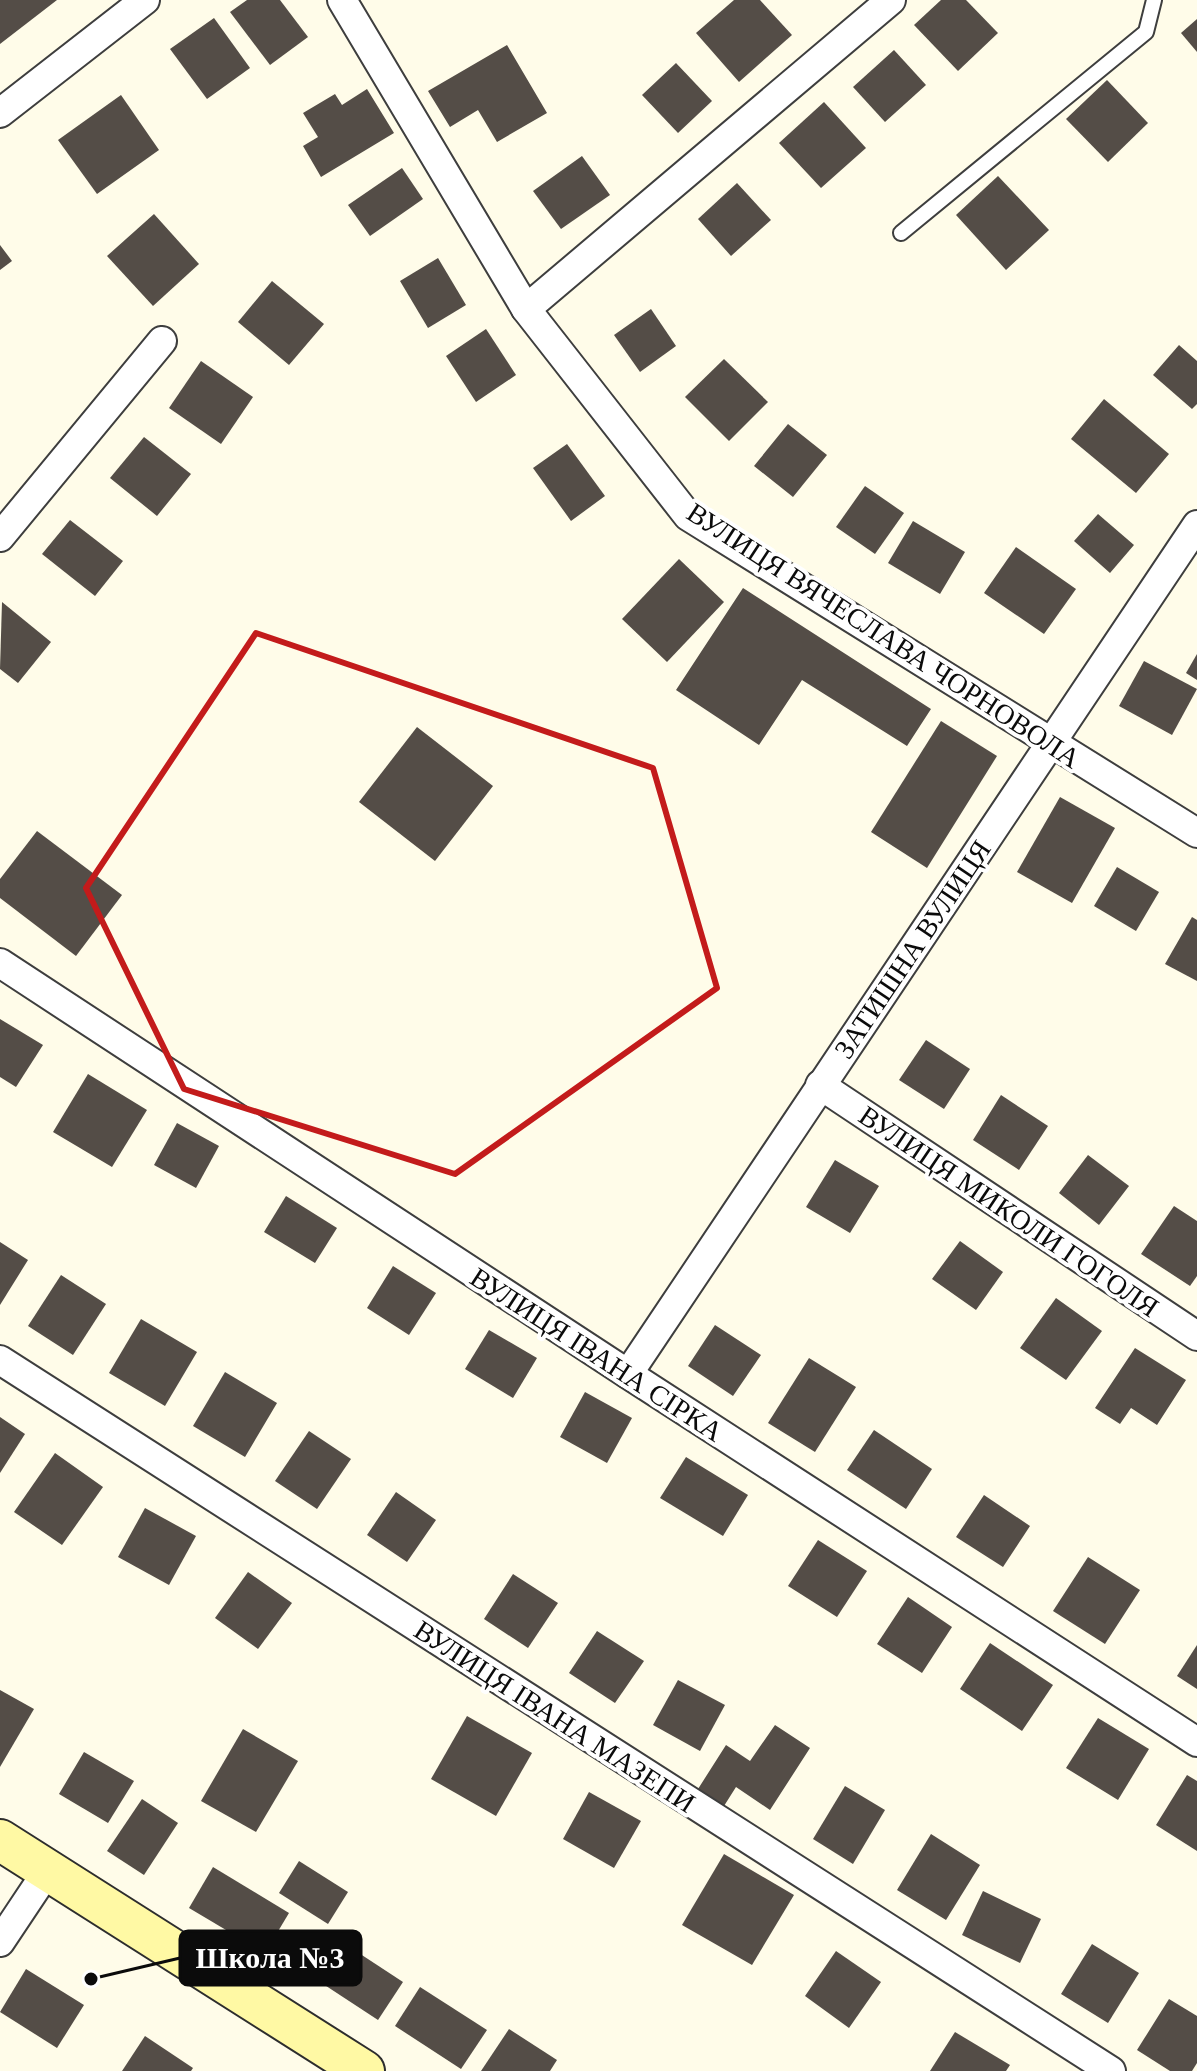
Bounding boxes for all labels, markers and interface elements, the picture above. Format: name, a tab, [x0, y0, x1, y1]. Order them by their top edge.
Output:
street label: ВУЛИЦЯ ВЯЧЕСЛАВА ЧОРНОВОЛА	[682, 497, 1087, 775]
street label: ЗАТИШНА ВУЛИЦЯ	[828, 835, 997, 1064]
street label: ВУЛИЦЯ МИКОЛИ ГОГОЛЯ	[853, 1100, 1164, 1323]
street label: ВУЛИЦЯ ІВАНА СІРКА	[465, 1261, 729, 1448]
street label: ВУЛИЦЯ ІВАНА МАЗЕПИ	[409, 1614, 701, 1819]
callout: Школа №3	[180, 1931, 361, 1985]
text: Школа №3	[196, 1941, 344, 1974]

